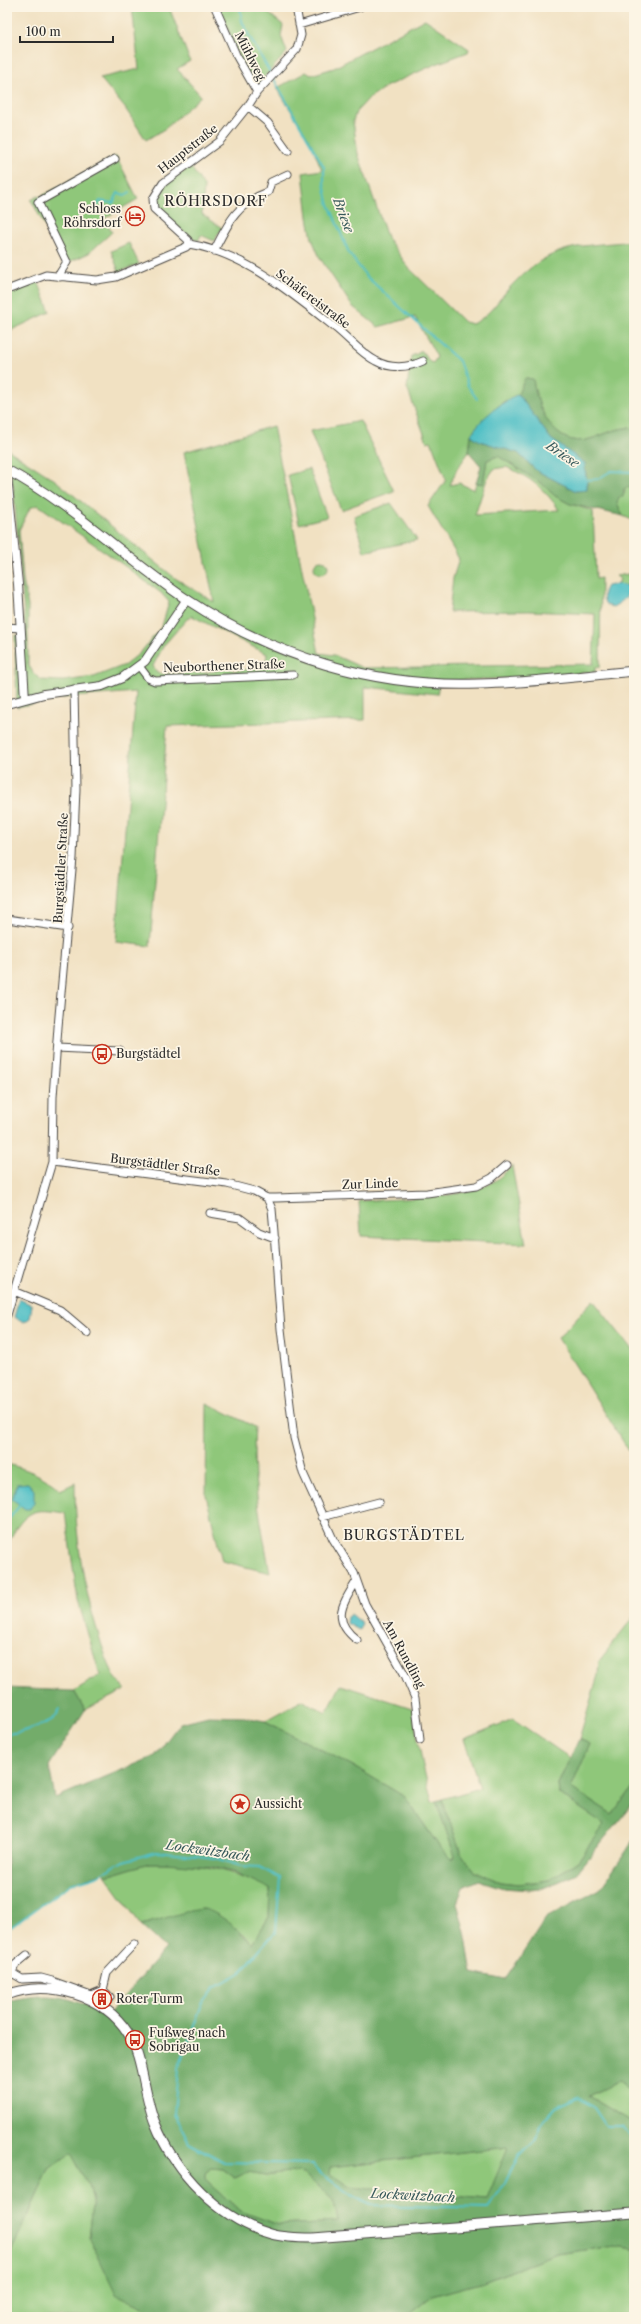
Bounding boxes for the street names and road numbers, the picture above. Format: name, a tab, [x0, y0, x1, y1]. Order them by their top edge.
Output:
street label: Mühlweg	[232, 29, 269, 83]
street label: Hauptstraße	[155, 121, 221, 176]
street label: Schäfereistraße	[273, 266, 354, 332]
street label: Neuborthener Straße	[163, 656, 285, 675]
street label: Burgstädtler Straße	[50, 812, 71, 924]
street label: Burgstädtler Straße	[109, 1150, 221, 1179]
street label: Zur Linde	[341, 1175, 399, 1192]
street label: Am Rundling	[380, 1616, 429, 1691]

